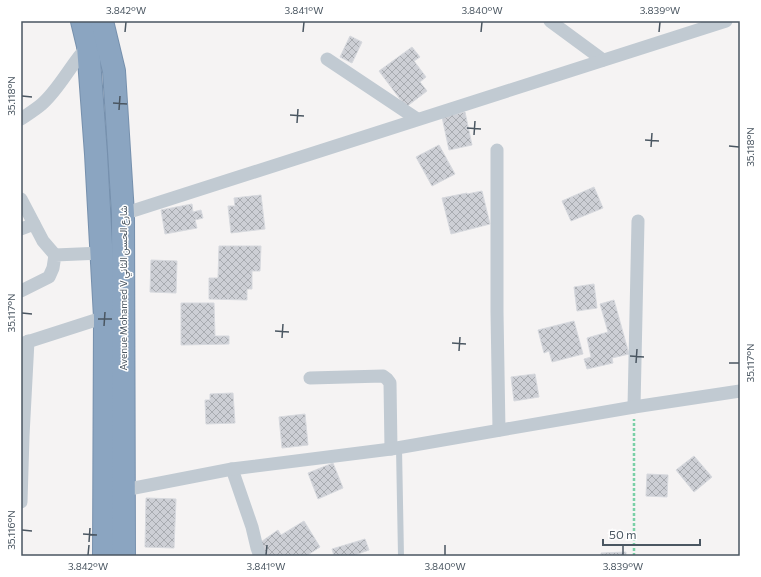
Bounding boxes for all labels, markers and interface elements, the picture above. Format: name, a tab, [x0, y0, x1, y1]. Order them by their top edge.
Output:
text: 3.842°W	[106, 4, 146, 16]
text: 3.841°W	[285, 4, 323, 16]
text: 3.840°W	[461, 4, 503, 16]
text: 3.839°W	[640, 4, 680, 16]
text: 35.118°N	[5, 76, 17, 116]
text: 35.118°N	[744, 127, 756, 167]
street label: Avenue Mohamed V شارع الحسن الثاني	[117, 205, 132, 370]
text: 35.117°N	[5, 293, 17, 333]
text: 35.117°N	[744, 343, 756, 383]
text: 35.116°N	[5, 510, 17, 550]
scale bar	[603, 521, 700, 547]
text: 50 m	[609, 527, 637, 541]
text: 3.842°W	[68, 560, 108, 572]
text: 3.841°W	[247, 560, 285, 572]
text: 3.840°W	[424, 560, 466, 572]
text: 3.839°W	[603, 560, 643, 572]

